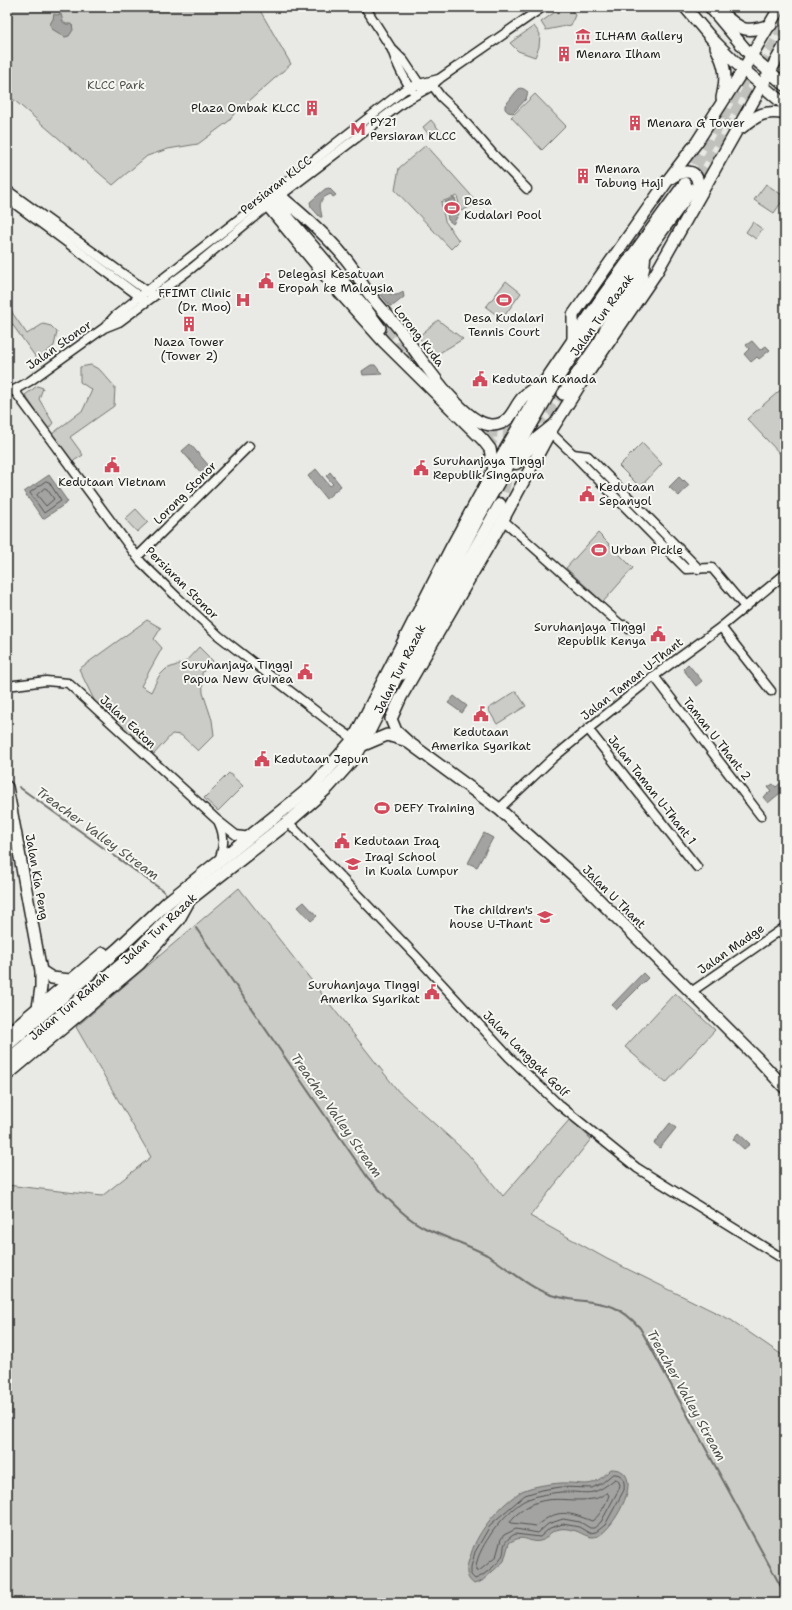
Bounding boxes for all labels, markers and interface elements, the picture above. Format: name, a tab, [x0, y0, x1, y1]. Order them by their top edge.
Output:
museum icon: ILHAM Gallery	[574, 27, 592, 45]
place label: ILHAM Gallery	[595, 28, 683, 44]
building icon: Menara Ilham	[555, 45, 573, 63]
place label: Menara Ilham	[576, 46, 661, 62]
park label: KLCC Park	[87, 77, 145, 93]
building icon: Plaza Ombak KLCC	[303, 99, 321, 117]
place label: Plaza Ombak KLCC	[191, 100, 300, 116]
place label: PY21 Persiaran KLCC	[370, 114, 456, 144]
building icon: Menara G Tower	[626, 114, 644, 132]
place label: Menara G Tower	[647, 115, 745, 131]
metro station icon: PY21 Persiaran KLCC	[349, 120, 367, 138]
street label: Persiaran KLCC	[237, 152, 315, 218]
place label: Menara Tabung Haji	[595, 161, 664, 191]
building icon: Menara Tabung Haji	[574, 167, 592, 185]
place label: Desa Kudalari Pool	[464, 193, 542, 223]
sports icon: Desa Kudalari Pool	[443, 199, 461, 217]
place label: Delegasi Kesatuan Eropah ke Malaysia	[278, 266, 394, 296]
street label: Jalan Tun Razak	[567, 271, 637, 359]
public building icon: Delegasi Kesatuan Eropah ke Malaysia	[257, 272, 275, 290]
place label: FFIMT Clinic (Dr. Moo)	[158, 285, 231, 315]
hospital icon: FFIMT Clinic (Dr. Moo)	[234, 291, 252, 309]
sports icon: Desa Kudalari Tennis Court	[495, 291, 513, 309]
street label: Lorong Kuda	[390, 302, 448, 370]
place label: Desa Kudalari Tennis Court	[464, 310, 544, 340]
building icon: Naza Tower (Tower 2)	[180, 315, 198, 333]
street label: Jalan Stonor	[23, 317, 95, 373]
place label: Naza Tower (Tower 2)	[154, 334, 225, 364]
public building icon: Kedutaan Kanada	[471, 370, 489, 388]
place label: Kedutaan Kanada	[492, 371, 597, 387]
place label: Suruhanjaya Tinggi Republik Singapura	[433, 453, 545, 483]
public building icon: Kedutaan Vietnam	[103, 456, 121, 474]
street label: Lorong Stonor	[150, 458, 220, 528]
public building icon: Suruhanjaya Tinggi Republik Singapura	[412, 459, 430, 477]
place label: Kedutaan Vietnam	[58, 474, 166, 490]
place label: Kedutaan Sepanyol	[599, 479, 654, 509]
public building icon: Kedutaan Sepanyol	[578, 485, 596, 503]
sports icon: Urban Pickle	[590, 541, 608, 559]
place label: Urban Pickle	[611, 542, 683, 558]
street label: Persiaran Stonor	[142, 543, 222, 623]
place label: Suruhanjaya Tinggi Republik Kenya	[534, 619, 647, 649]
street label: Jalan Tun Razak	[371, 622, 429, 716]
public building icon: Suruhanjaya Tinggi Republik Kenya	[649, 625, 667, 643]
street label: Jalan Taman U-Thant	[578, 634, 686, 724]
place label: Suruhanjaya Tinggi Papua New Guinea	[181, 657, 294, 687]
public building icon: Suruhanjaya Tinggi Papua New Guinea	[296, 663, 314, 681]
street label: Jalan Eaton	[97, 692, 159, 752]
street label: Taman U Thant 2	[679, 694, 755, 784]
public building icon: Kedutaan Amerika Syarikat	[472, 705, 490, 723]
place label: Kedutaan Amerika Syarikat	[431, 724, 531, 754]
street label: Jalan Taman U-Thant 1	[604, 732, 700, 848]
public building icon: Kedutaan Jepun	[253, 750, 271, 768]
place label: Kedutaan Jepun	[274, 751, 368, 767]
water label: Treacher Valley Stream	[33, 783, 163, 884]
sports icon: DEFY Training	[373, 799, 391, 817]
place label: DEFY Training	[394, 800, 475, 816]
public building icon: Kedutaan Iraq	[333, 832, 351, 850]
street label: Jalan Kia Peng	[22, 833, 52, 921]
place label: Kedutaan Iraq	[354, 833, 440, 849]
place label: Iraqi School in Kuala Lumpur	[365, 849, 459, 879]
school or university icon: Iraqi School in Kuala Lumpur	[344, 855, 362, 873]
street label: Jalan U Thant	[579, 862, 649, 932]
street label: Jalan Tun Razak	[118, 890, 200, 968]
place label: The children's house U-Thant	[449, 902, 533, 932]
school or university icon: The children's house U-Thant	[536, 908, 554, 926]
street label: Jalan Madge	[695, 920, 767, 978]
street label: Jalan Tun Rahah	[26, 968, 112, 1044]
place label: Suruhanjaya Tinggi Amerika Syarikat	[308, 977, 420, 1007]
public building icon: Suruhanjaya Tinggi Amerika Syarikat	[423, 983, 441, 1001]
street label: Jalan Langgak Golf	[480, 1008, 573, 1101]
water label: Treacher Valley Stream	[287, 1050, 386, 1181]
water label: Treacher Valley Stream	[643, 1326, 730, 1464]

